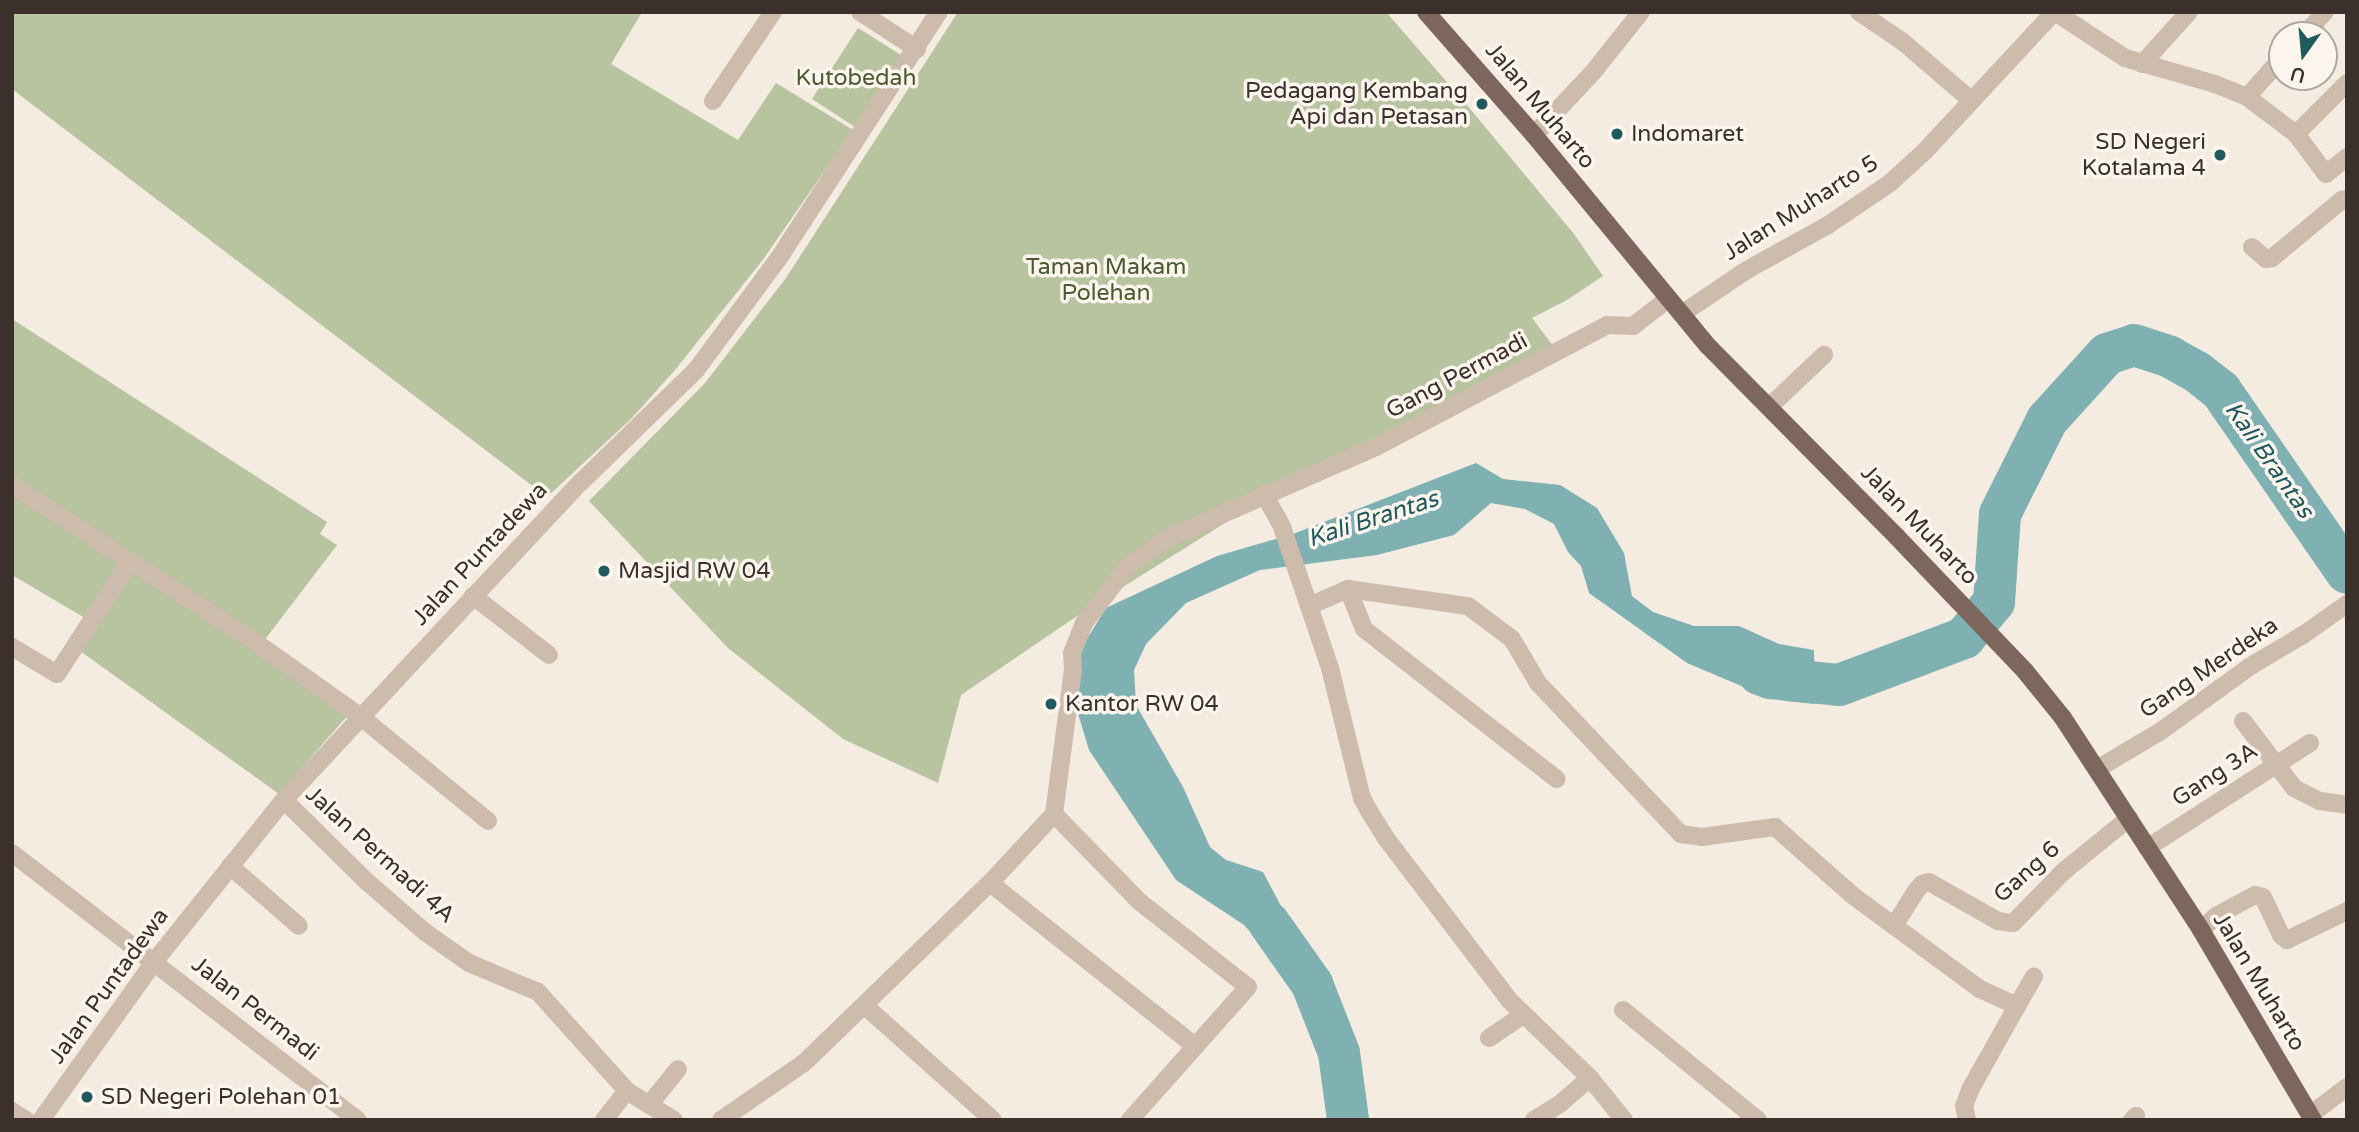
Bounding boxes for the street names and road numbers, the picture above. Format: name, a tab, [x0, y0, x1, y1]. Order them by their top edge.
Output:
street label: Jalan Muharto	[1479, 37, 1601, 175]
street label: Jalan Muharto 5	[1719, 149, 1883, 267]
street label: Gang Permadi	[1382, 327, 1532, 425]
street label: Jalan Muharto	[1855, 459, 1983, 591]
street label: Jalan Puntadewa	[407, 477, 553, 631]
street label: Gang Merdeka	[2135, 612, 2283, 724]
street label: Gang 3A	[2167, 737, 2263, 813]
street label: Jalan Permadi 4A	[300, 781, 460, 929]
street label: Gang 6	[1988, 835, 2066, 909]
street label: Jalan Puntadewa	[43, 903, 175, 1069]
street label: Jalan Muharto	[2207, 908, 2311, 1056]
street label: Jalan Permadi	[186, 951, 324, 1067]

